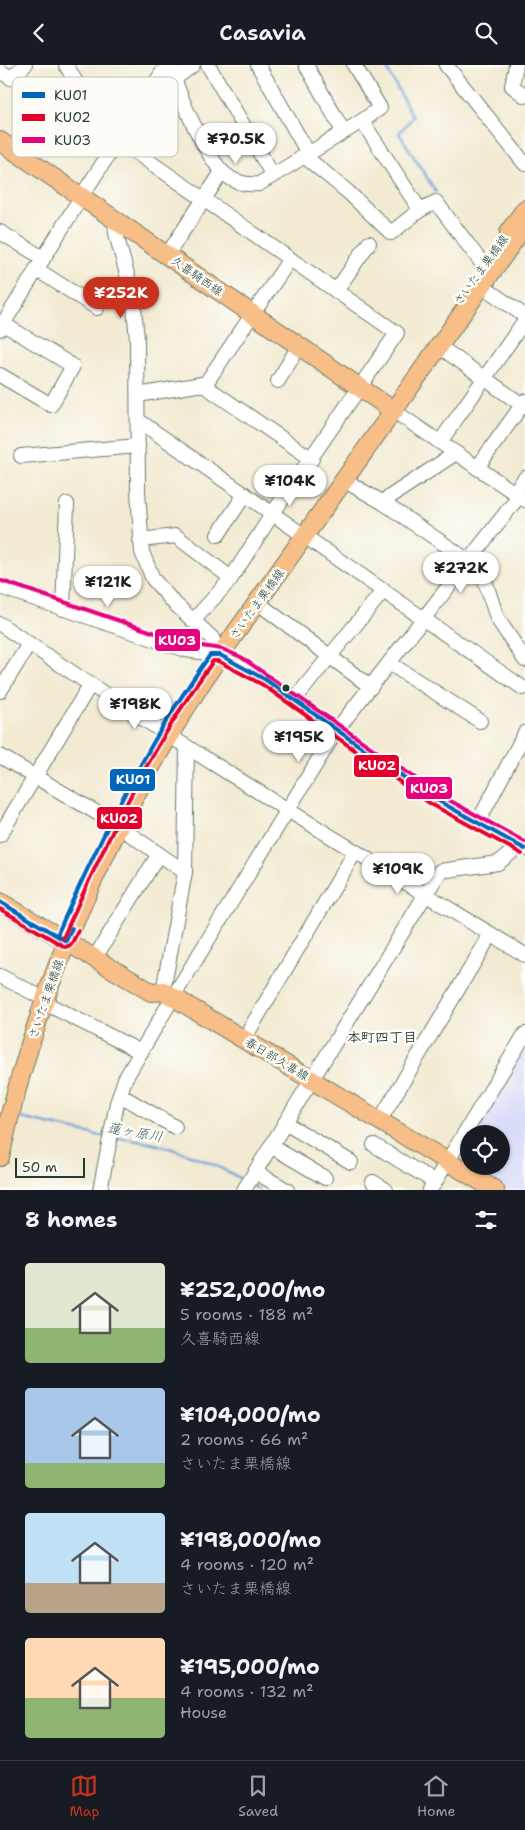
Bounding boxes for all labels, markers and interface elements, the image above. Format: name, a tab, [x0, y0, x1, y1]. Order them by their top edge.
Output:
text: Casavia	[219, 18, 306, 47]
icon: back	[25, 19, 53, 47]
icon: search	[472, 19, 500, 47]
legend	[12, 77, 178, 157]
text: KU01	[54, 86, 87, 104]
text: KU02	[54, 108, 91, 126]
pin: ¥70.5K	[195, 123, 277, 165]
text: ¥70.5K	[207, 128, 265, 149]
text: KU03	[54, 131, 91, 149]
street label: さいたま栗橋線	[450, 232, 512, 308]
street label: 久喜騎西線	[168, 252, 226, 300]
pin: ¥252K	[86, 277, 156, 319]
text: ¥252K	[94, 282, 148, 303]
pin: ¥104K	[255, 465, 325, 507]
text: ¥104K	[265, 470, 315, 491]
pin: ¥272K	[426, 551, 496, 594]
text: ¥272K	[434, 557, 488, 578]
pin: ¥121K	[73, 565, 143, 608]
street label: さいたま栗橋線	[226, 566, 288, 642]
text: ¥121K	[85, 571, 131, 592]
line badge: KU03	[154, 628, 201, 652]
text: KU03	[158, 631, 196, 649]
unlabelled marker	[281, 683, 291, 693]
pin: ¥198K	[100, 687, 170, 730]
text: ¥198K	[109, 693, 161, 714]
pin: ¥195K	[264, 721, 334, 763]
text: ¥195K	[274, 726, 324, 747]
line badge: KU02	[353, 754, 400, 778]
text: KU02	[358, 756, 396, 774]
line badge: KU01	[109, 768, 156, 792]
text: KU01	[116, 770, 150, 788]
line badge: KU03	[405, 776, 453, 800]
text: KU03	[410, 779, 448, 797]
line badge: KU02	[96, 806, 143, 830]
text: KU02	[100, 809, 138, 827]
pin: ¥109K	[363, 853, 433, 895]
text: ¥109K	[373, 858, 423, 879]
street label: さいたま栗橋線	[25, 957, 67, 1041]
district label: 本町四丁目	[347, 1028, 417, 1046]
street label: 春日部久喜線	[242, 1034, 312, 1084]
water label: 蓮ヶ原川	[106, 1118, 164, 1146]
map controls	[460, 1125, 510, 1175]
button: locate	[460, 1125, 510, 1175]
scale bar	[15, 1155, 85, 1178]
text: 50 m	[22, 1158, 57, 1176]
text: 8 homes	[25, 1206, 117, 1234]
icon: filters	[472, 1206, 500, 1234]
text: ¥252,000/mo	[180, 1276, 325, 1304]
icon: home	[65, 1283, 125, 1343]
text: 5 rooms · 188 m²	[180, 1304, 313, 1325]
text: 久喜騎西線	[180, 1328, 260, 1349]
text: ¥104,000/mo	[180, 1401, 321, 1429]
icon: home	[65, 1408, 125, 1468]
text: 2 rooms · 66 m²	[180, 1429, 308, 1450]
text: さいたま栗橋線	[180, 1453, 291, 1474]
text: ¥198,000/mo	[180, 1526, 321, 1554]
icon: home	[65, 1533, 125, 1593]
text: 4 rooms · 120 m²	[180, 1554, 314, 1575]
text: さいたま栗橋線	[180, 1578, 291, 1599]
text: ¥195,000/mo	[180, 1653, 320, 1681]
icon: home	[65, 1658, 125, 1718]
text: 4 rooms · 132 m²	[180, 1681, 314, 1702]
text: House	[180, 1702, 227, 1723]
tab: Map	[69, 1772, 99, 1820]
tab: Saved	[238, 1772, 278, 1820]
tab: Home	[417, 1772, 456, 1820]

